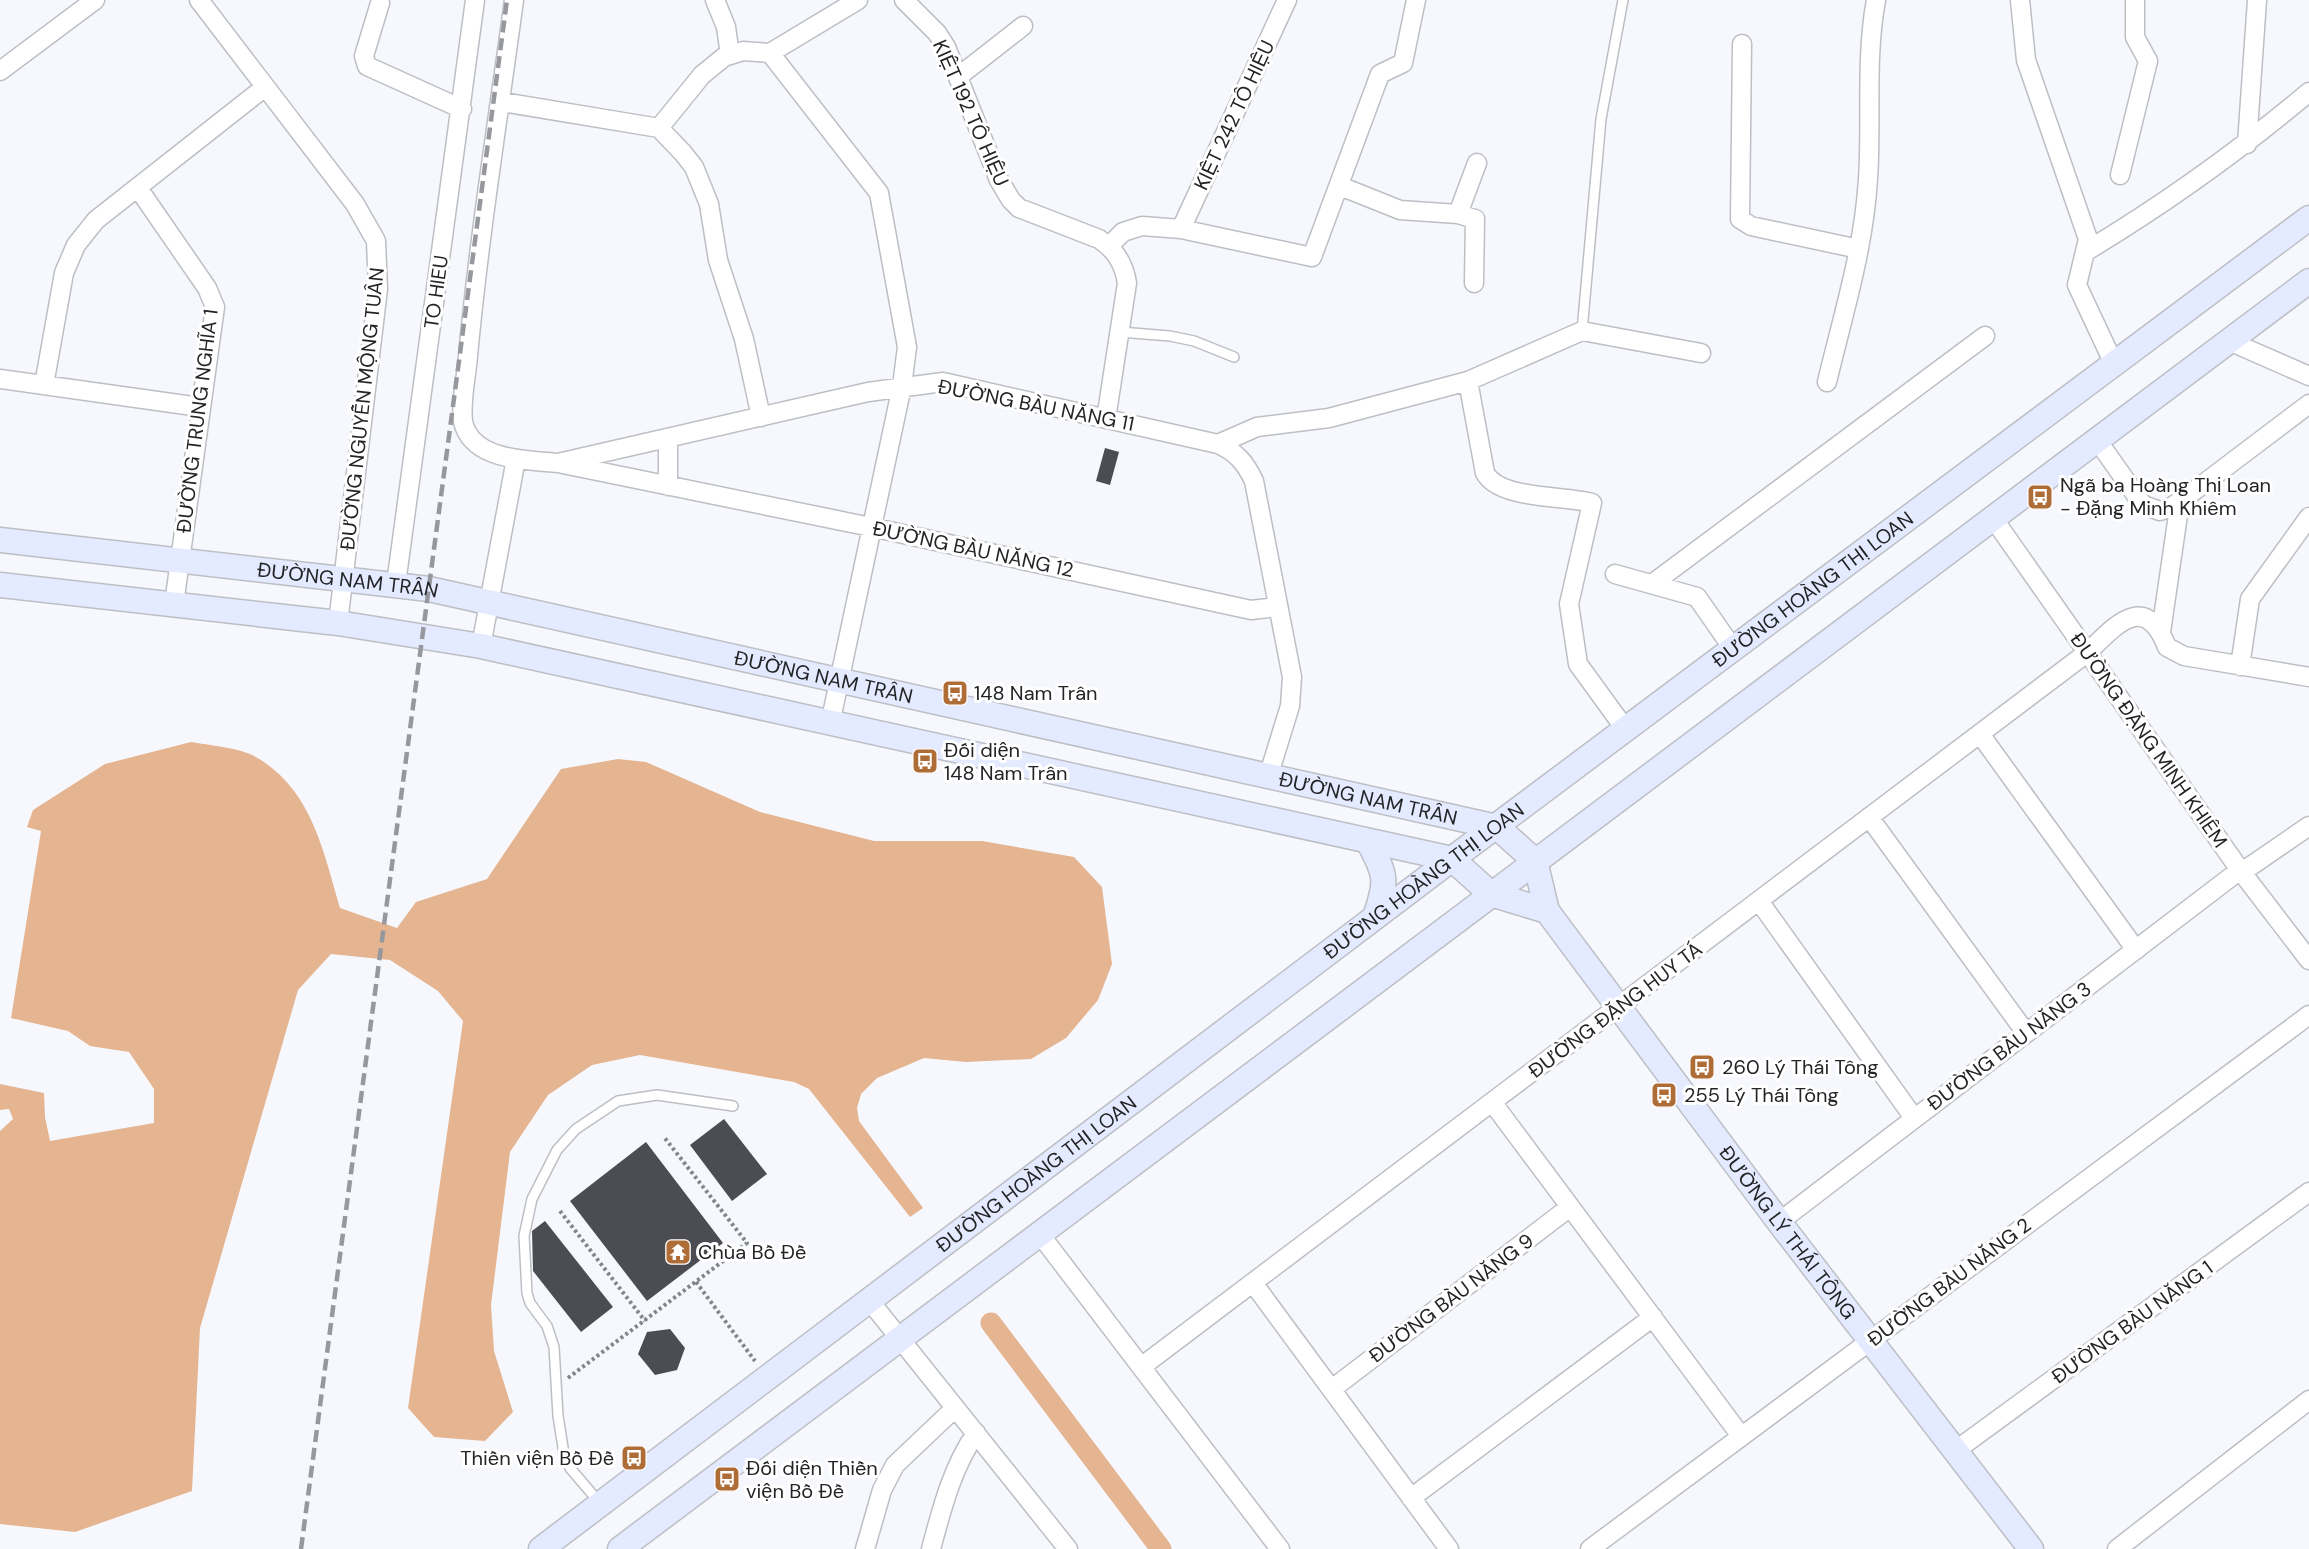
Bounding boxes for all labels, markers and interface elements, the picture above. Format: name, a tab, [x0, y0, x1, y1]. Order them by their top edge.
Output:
street label: KIỆT 192 TÔ HIỆU	[927, 36, 1015, 190]
street label: KIỆT 242 TÔ HIỆU	[1188, 36, 1280, 194]
street label: TO HIEU	[418, 254, 454, 330]
street label: ĐƯỜNG NGUYỄN MỘNG TUÂN	[334, 266, 390, 552]
street label: ĐƯỜNG TRUNG NGHĨA 1	[170, 308, 224, 534]
street label: ĐƯỜNG BÀU NĂNG 11	[936, 373, 1136, 437]
place label: Ngã ba Hoàng Thị Loan - Đặng Minh Khiêm	[2060, 472, 2271, 521]
bus stop icon: Ngã ba Hoàng Thị Loan - Đặng Minh Khiêm	[2025, 482, 2055, 512]
street label: ĐƯỜNG HOÀNG THỊ LOAN	[1707, 506, 1918, 673]
street label: ĐƯỜNG BÀU NĂNG 12	[870, 515, 1076, 583]
street label: ĐƯỜNG NAM TRÂN	[256, 556, 441, 604]
street label: ĐƯỜNG ĐẶNG MINH KHIÊM	[2065, 627, 2233, 853]
street label: ĐƯỜNG NAM TRÂN	[732, 644, 915, 709]
bus stop icon: 148 Nam Trân	[940, 678, 970, 708]
place label: 148 Nam Trân	[974, 680, 1098, 706]
place label: Đối diện 148 Nam Trân	[944, 737, 1068, 786]
bus stop icon: Đối diện 148 Nam Trân	[910, 746, 940, 776]
street label: ĐƯỜNG NAM TRÂN	[1276, 766, 1460, 831]
street label: ĐƯỜNG HOÀNG THỊ LOAN	[1318, 797, 1529, 965]
street label: ĐƯỜNG ĐẶNG HUY TÁ	[1523, 936, 1707, 1084]
street label: ĐƯỜNG BÀU NĂNG 3	[1922, 976, 2096, 1116]
bus stop icon: 260 Lý Thái Tông	[1687, 1052, 1717, 1082]
place label: 260 Lý Thái Tông	[1722, 1054, 1878, 1080]
bus stop icon: 255 Lý Thái Tông	[1649, 1080, 1679, 1110]
place label: 255 Lý Thái Tông	[1684, 1082, 1839, 1108]
street label: ĐƯỜNG HOÀNG THỊ LOAN	[931, 1090, 1142, 1258]
street label: ĐƯỜNG LÝ THÁI TÔNG	[1714, 1140, 1862, 1324]
street label: ĐƯỜNG BÀU NĂNG 2	[1862, 1212, 2036, 1352]
street label: ĐƯỜNG BÀU NĂNG 9	[1363, 1228, 1539, 1368]
temple icon: Chùa Bồ Đề	[663, 1237, 693, 1267]
place label: Chùa Bồ Đề	[698, 1239, 806, 1265]
street label: ĐƯỜNG BÀU NĂNG 1	[2046, 1255, 2218, 1389]
bus stop icon: Thiền viện Bồ Đề	[619, 1443, 649, 1473]
place label: Thiền viện Bồ Đề	[460, 1445, 614, 1471]
place label: Đối diện Thiền viện Bồ Đề	[746, 1455, 878, 1504]
bus stop icon: Đối diện Thiền viện Bồ Đề	[712, 1464, 742, 1494]

